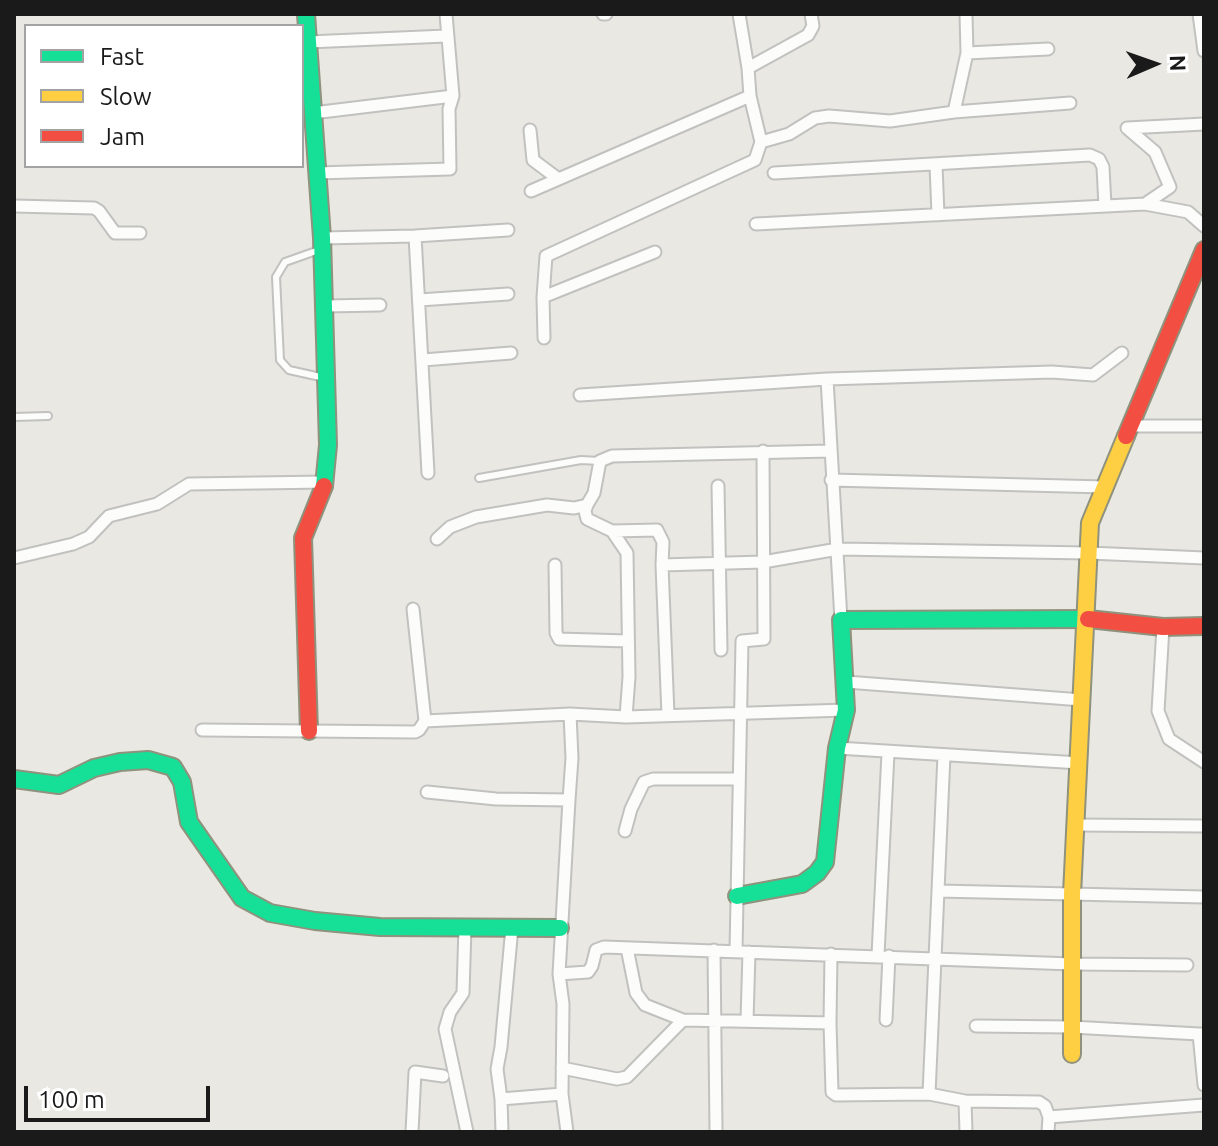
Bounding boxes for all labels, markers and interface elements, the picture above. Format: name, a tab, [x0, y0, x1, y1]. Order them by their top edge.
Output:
legend	[24, 24, 304, 168]
north arrow	[1114, 24, 1194, 104]
text: Fast	[100, 43, 144, 70]
text: N	[1166, 54, 1191, 72]
text: Slow	[100, 83, 152, 110]
text: Jam	[100, 123, 145, 150]
scale bar	[28, 1070, 214, 1120]
text: 100 m	[38, 1086, 105, 1113]

